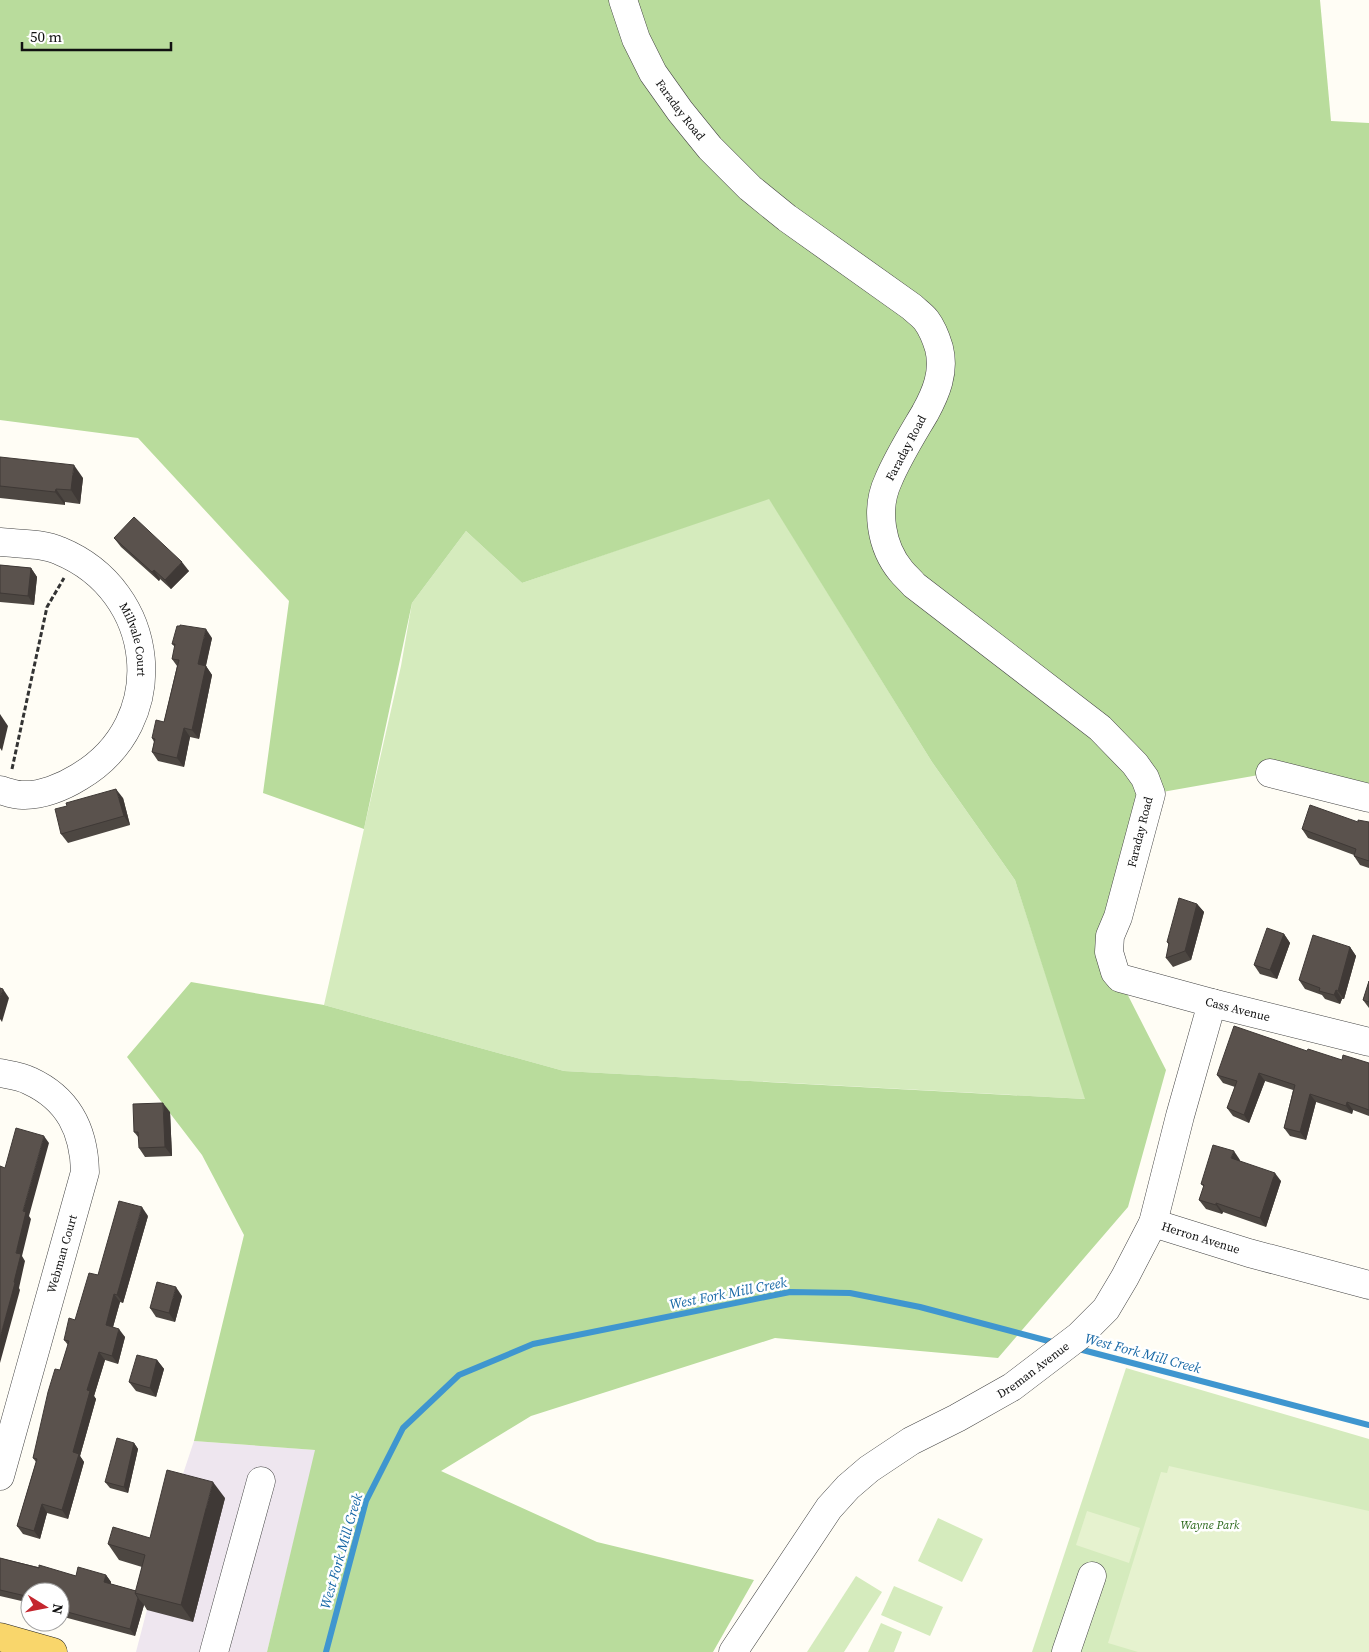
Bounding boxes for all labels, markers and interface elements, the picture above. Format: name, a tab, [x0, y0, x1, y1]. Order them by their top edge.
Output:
scale bar	[22, 20, 171, 52]
text: 50 m	[30, 26, 62, 47]
street label: Faraday Road	[652, 76, 709, 144]
street label: Faraday Road	[882, 412, 930, 484]
street label: Millvale Court	[116, 600, 149, 677]
street label: Faraday Road	[1123, 795, 1157, 869]
street label: Cass Avenue	[1203, 994, 1272, 1025]
street label: Webman Court	[43, 1213, 81, 1295]
street label: Herron Avenue	[1159, 1218, 1242, 1258]
water label: West Fork Mill Creek	[668, 1272, 789, 1314]
water label: West Fork Mill Creek	[1083, 1328, 1204, 1378]
street label: Dreman Avenue	[994, 1338, 1072, 1402]
water label: West Fork Mill Creek	[315, 1491, 367, 1611]
park label: Wayne Park	[1180, 1517, 1240, 1533]
north arrow	[20, 1582, 70, 1632]
text: N	[47, 1602, 69, 1616]

